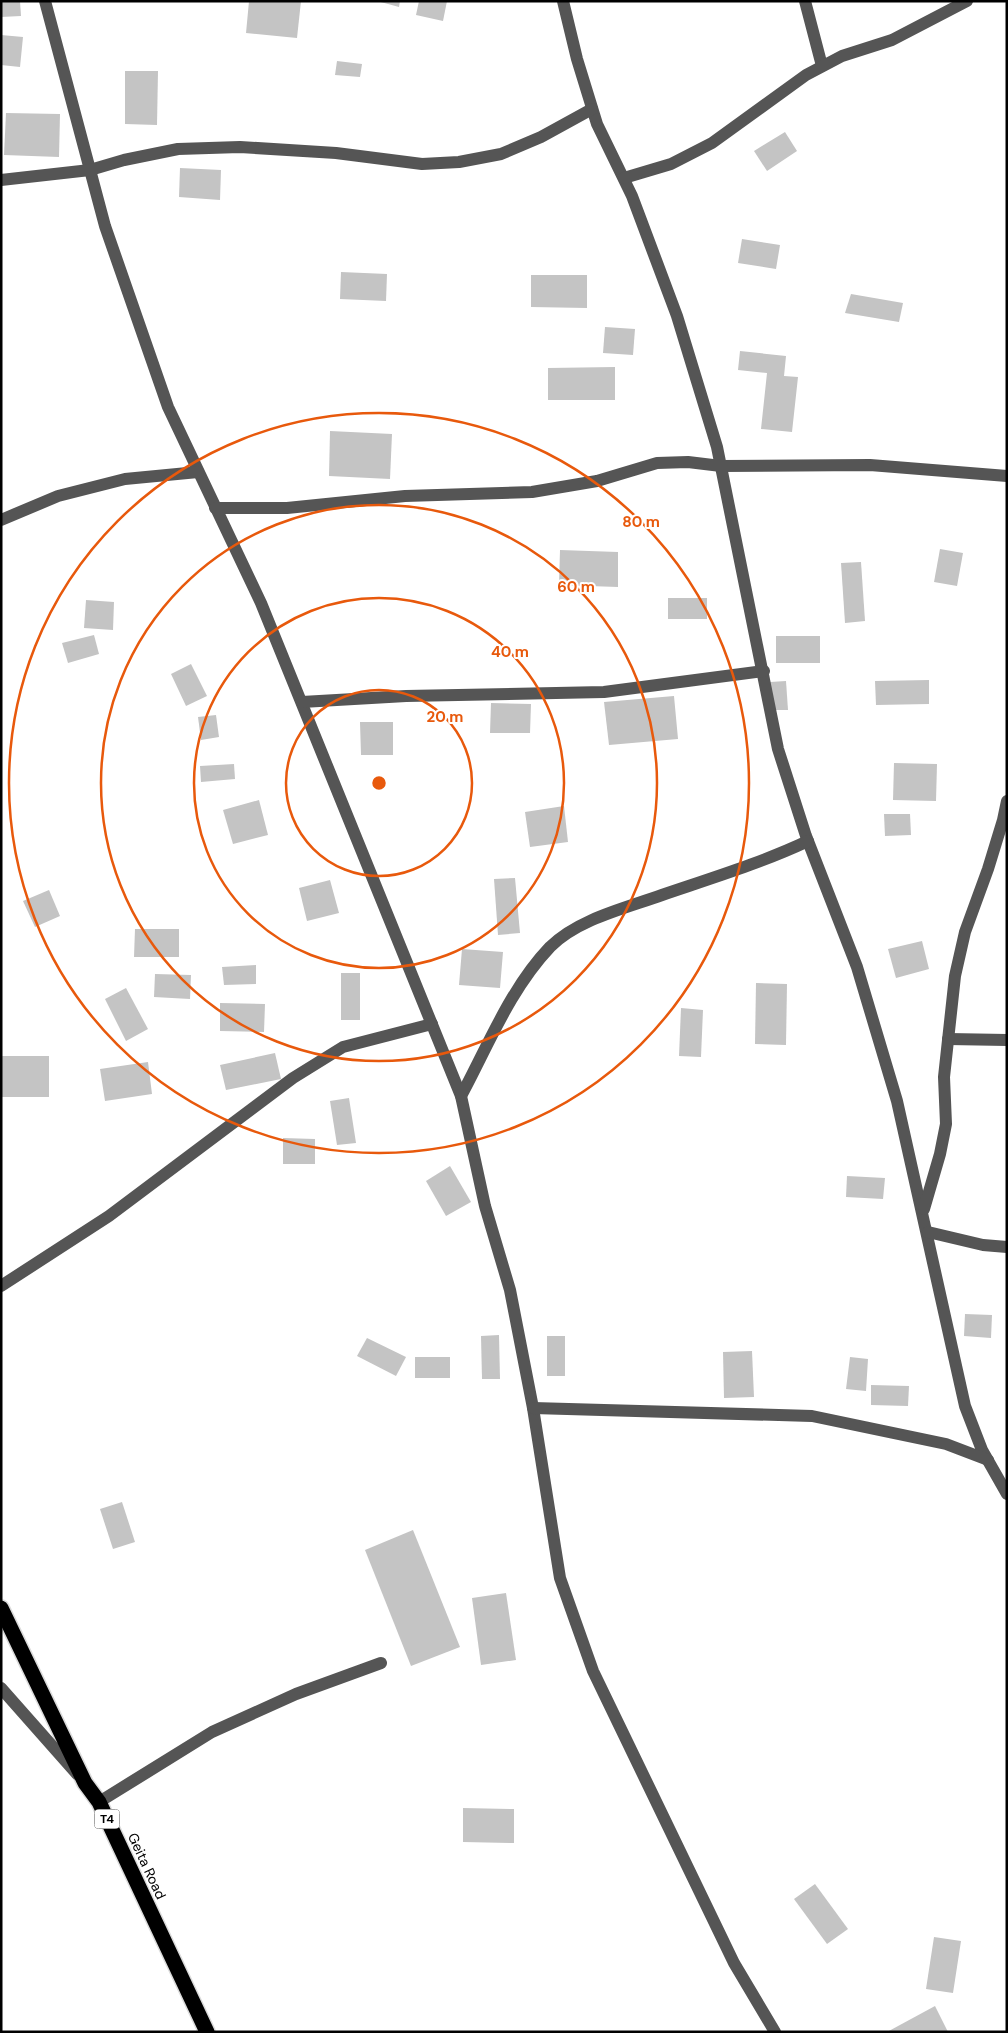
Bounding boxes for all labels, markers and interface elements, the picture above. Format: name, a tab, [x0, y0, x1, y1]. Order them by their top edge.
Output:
text: 80 m	[622, 512, 660, 532]
text: 60 m	[557, 577, 595, 597]
text: 40 m	[491, 642, 529, 662]
text: 20 m	[427, 707, 463, 727]
centre of rings	[370, 774, 388, 792]
road number: T4	[94, 1810, 120, 1828]
street label: Geita Road	[124, 1830, 170, 1902]

